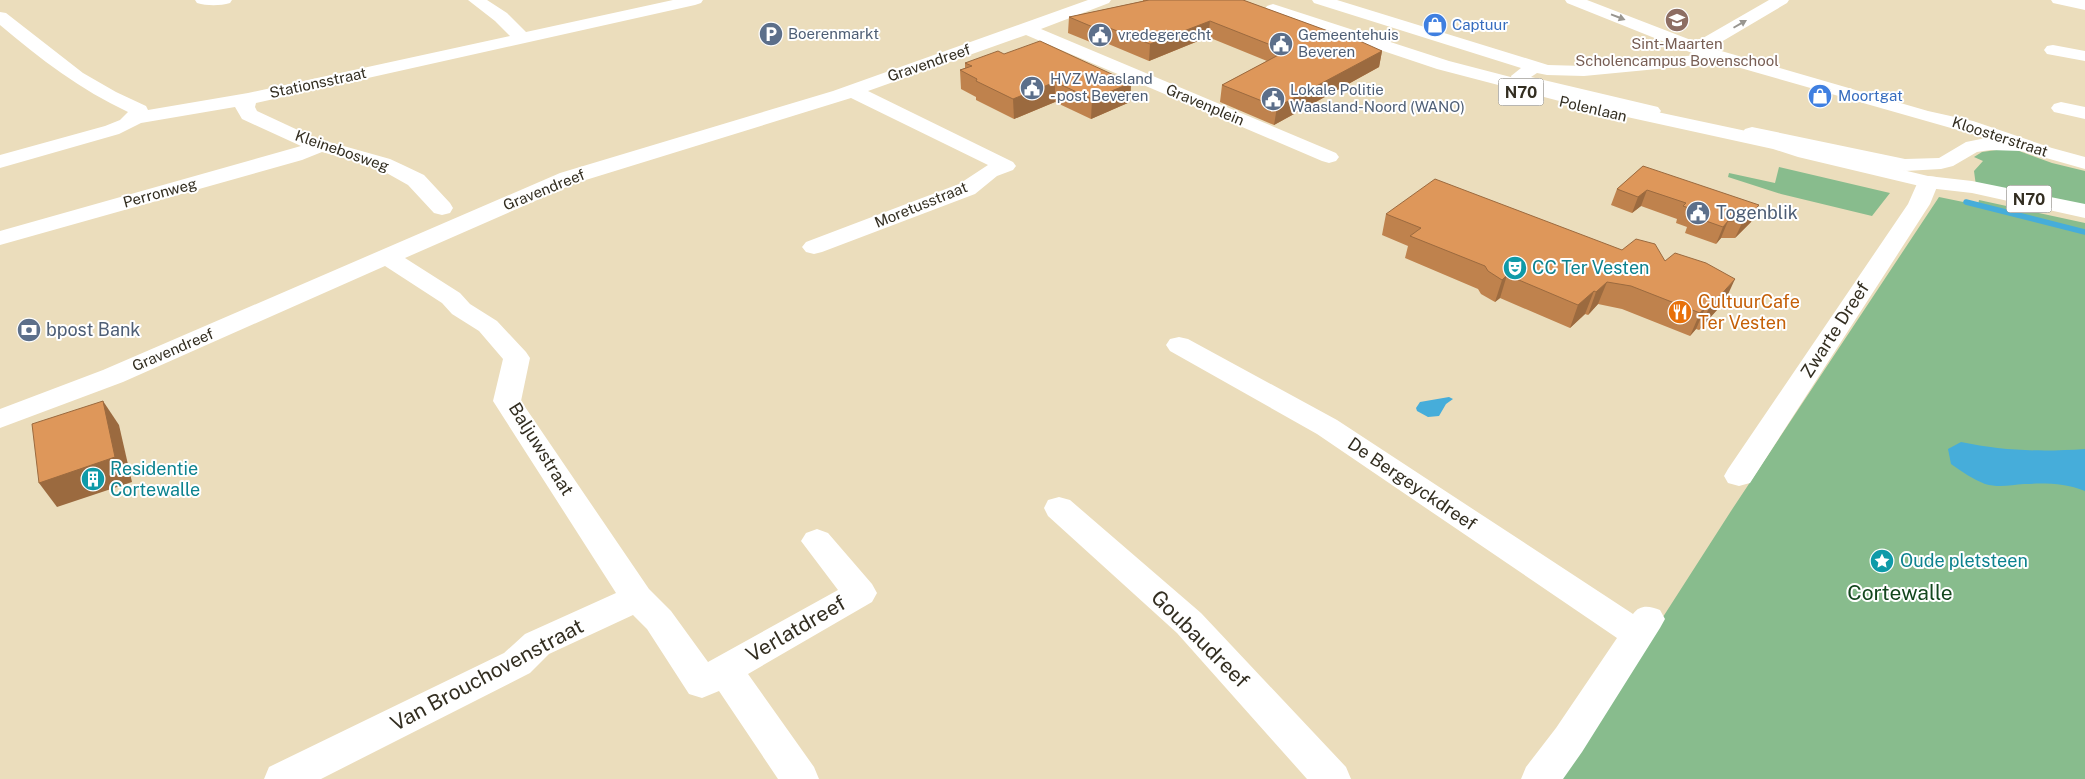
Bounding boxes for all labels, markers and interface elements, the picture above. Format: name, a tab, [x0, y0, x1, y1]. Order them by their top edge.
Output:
school or university icon: Sint-Maarten Scholencampus Bovenschool	[1664, 7, 1690, 33]
shop icon: Captuur	[1422, 12, 1448, 38]
one-way arrow	[1611, 14, 1626, 21]
place label: Captuur	[1452, 16, 1508, 33]
one-way arrow	[1733, 19, 1746, 28]
parking icon: Boerenmarkt	[758, 21, 784, 47]
public building icon: vredegerecht	[1087, 22, 1113, 48]
place label: Boerenmarkt	[788, 25, 879, 42]
place label: vredegerecht	[1118, 26, 1211, 43]
place label: Gemeentehuis Beveren	[1298, 26, 1399, 60]
public building icon: Gemeentehuis Beveren	[1268, 31, 1294, 57]
place label: Sint-Maarten Scholencampus Bovenschool	[1575, 35, 1779, 69]
street label: Gravendreef	[885, 40, 973, 85]
street label: Stationsstraat	[268, 64, 368, 101]
place label: HVZ Waasland - post Beveren	[1050, 70, 1153, 104]
public building icon: HVZ Waasland - post Beveren	[1019, 75, 1045, 101]
road number: N70	[1498, 78, 1544, 105]
street label: Gravenplein	[1164, 80, 1247, 129]
place label: Lokale Politie Waasland-Noord (WANO)	[1290, 81, 1465, 115]
shop icon: Moortgat	[1807, 83, 1833, 109]
public building icon: Lokale Politie Waasland-Noord (WANO)	[1260, 86, 1286, 112]
place label: Moortgat	[1838, 87, 1903, 104]
street label: Polenlaan	[1558, 92, 1629, 125]
street label: Kloosterstraat	[1950, 113, 2050, 160]
street label: Kleinebosweg	[293, 127, 391, 175]
street label: Gravendreef	[500, 165, 587, 214]
street label: Perronweg	[121, 175, 199, 211]
street label: Moretusstraat	[872, 178, 970, 231]
road number: N70	[2006, 185, 2052, 212]
public building icon: Togenblik	[1685, 200, 1711, 226]
place label: Togenblik	[1716, 202, 1798, 223]
theatre icon: CC Ter Vesten	[1502, 255, 1528, 281]
place label: CC Ter Vesten	[1532, 257, 1649, 278]
street label: Zwarte Dreef	[1796, 278, 1873, 381]
place label: CultuurCafe Ter Vesten	[1698, 291, 1800, 333]
restaurant icon: CultuurCafe Ter Vesten	[1667, 299, 1693, 325]
bank icon: bpost Bank	[16, 317, 42, 343]
place label: bpost Bank	[46, 319, 140, 340]
street label: Gravendreef	[130, 325, 216, 374]
street label: Baljuwstraat	[505, 398, 578, 499]
street label: De Bergeyckdreef	[1344, 433, 1481, 534]
place label: Residentie Cortewalle	[110, 458, 200, 500]
building icon: Residentie Cortewalle	[80, 466, 106, 492]
place icon: Oude pletsteen	[1869, 548, 1895, 574]
place label: Oude pletsteen	[1900, 550, 2028, 571]
park label: Cortewalle	[1847, 580, 1953, 605]
street label: Goubaudreef	[1146, 584, 1255, 693]
street label: Verlatdreef	[741, 590, 850, 667]
street label: Van Brouchovenstraat	[386, 613, 587, 736]

